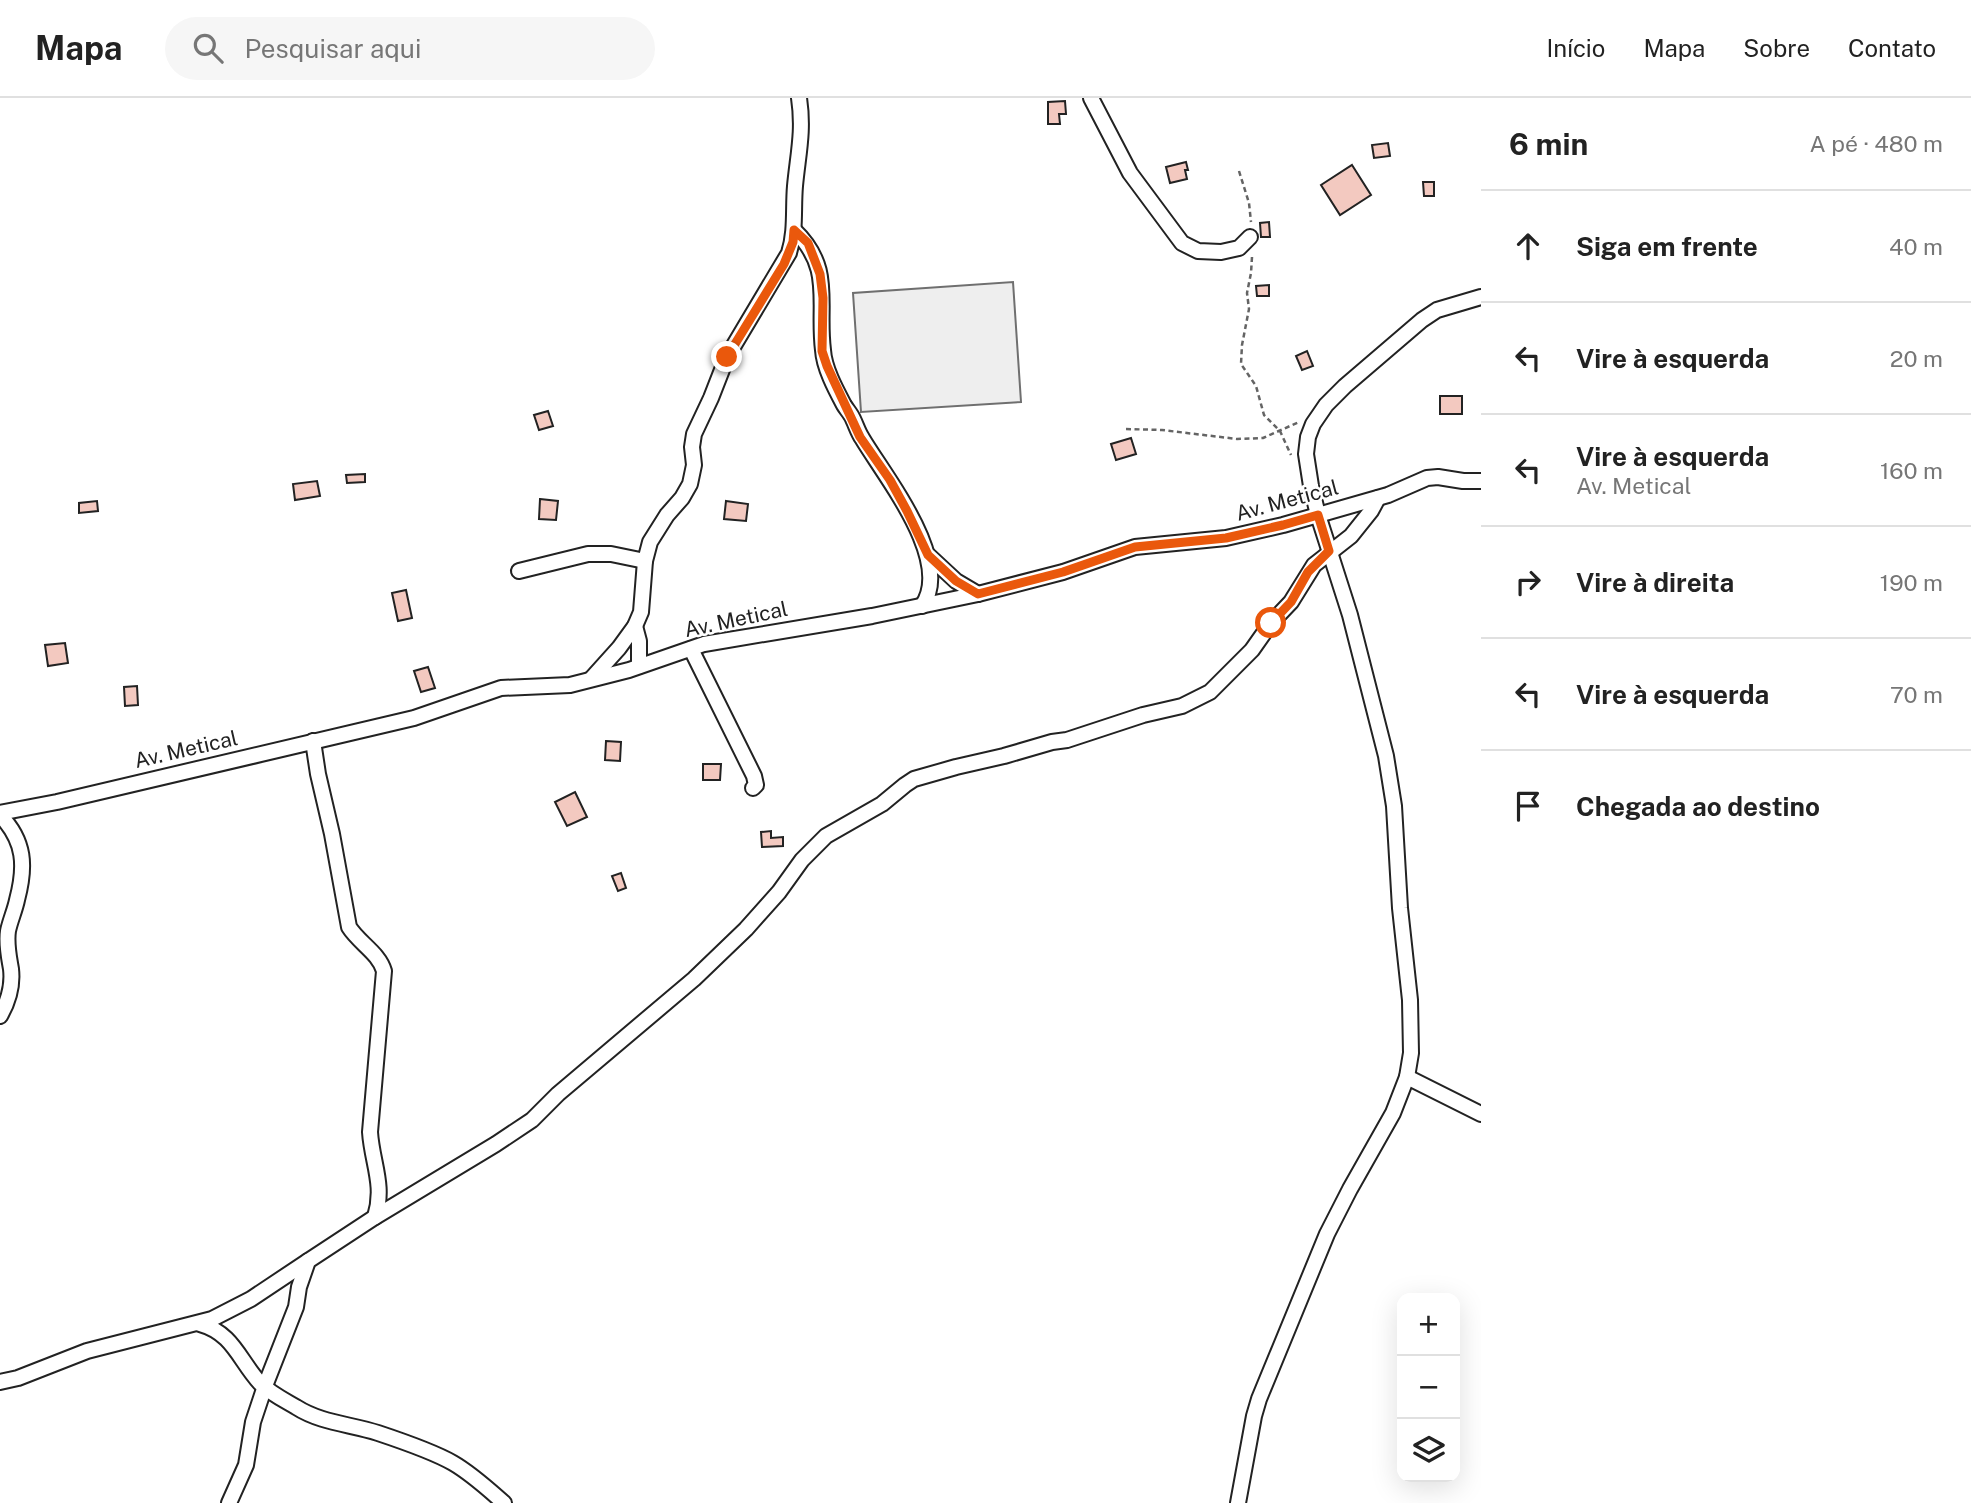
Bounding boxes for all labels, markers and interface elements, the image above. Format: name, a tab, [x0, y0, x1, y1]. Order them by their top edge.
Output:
search box	[165, 17, 655, 80]
text: Mapa	[35, 29, 123, 67]
icon: search	[189, 29, 227, 67]
text: Pesquisar aqui	[245, 33, 421, 64]
text: Início	[1547, 34, 1605, 62]
text: Mapa	[1643, 34, 1705, 62]
text: Sobre	[1743, 34, 1810, 62]
text: Contato	[1848, 34, 1936, 62]
text: 6 min	[1509, 126, 1588, 162]
text: A pé · 480 m	[1809, 130, 1943, 157]
icon: ahead	[1509, 227, 1547, 265]
text: Siga em frente	[1576, 231, 1758, 262]
text: 40 m	[1889, 233, 1943, 260]
icon: left	[1509, 339, 1547, 377]
route end	[711, 341, 742, 372]
text: Vire à esquerda	[1576, 343, 1769, 374]
text: 20 m	[1890, 345, 1943, 372]
text: Vire à esquerda	[1576, 441, 1769, 472]
icon: left	[1509, 451, 1547, 489]
text: 160 m	[1880, 457, 1943, 484]
text: Av. Metical	[1576, 472, 1691, 499]
street label: Av. Metical	[1233, 474, 1341, 526]
icon: right	[1509, 563, 1547, 601]
text: Vire à direita	[1576, 567, 1734, 598]
text: 190 m	[1880, 569, 1943, 596]
street label: Av. Metical	[682, 596, 790, 642]
route start	[1255, 607, 1286, 638]
icon: left	[1509, 675, 1547, 713]
text: Vire à esquerda	[1576, 679, 1769, 710]
text: 70 m	[1890, 681, 1943, 708]
street label: Av. Metical	[132, 725, 240, 773]
icon: arrive	[1509, 787, 1547, 825]
text: Chegada ao destino	[1576, 791, 1820, 822]
map controls	[1397, 1293, 1460, 1482]
button: +	[1397, 1293, 1460, 1356]
button: −	[1397, 1356, 1460, 1419]
button: layers	[1397, 1419, 1460, 1482]

